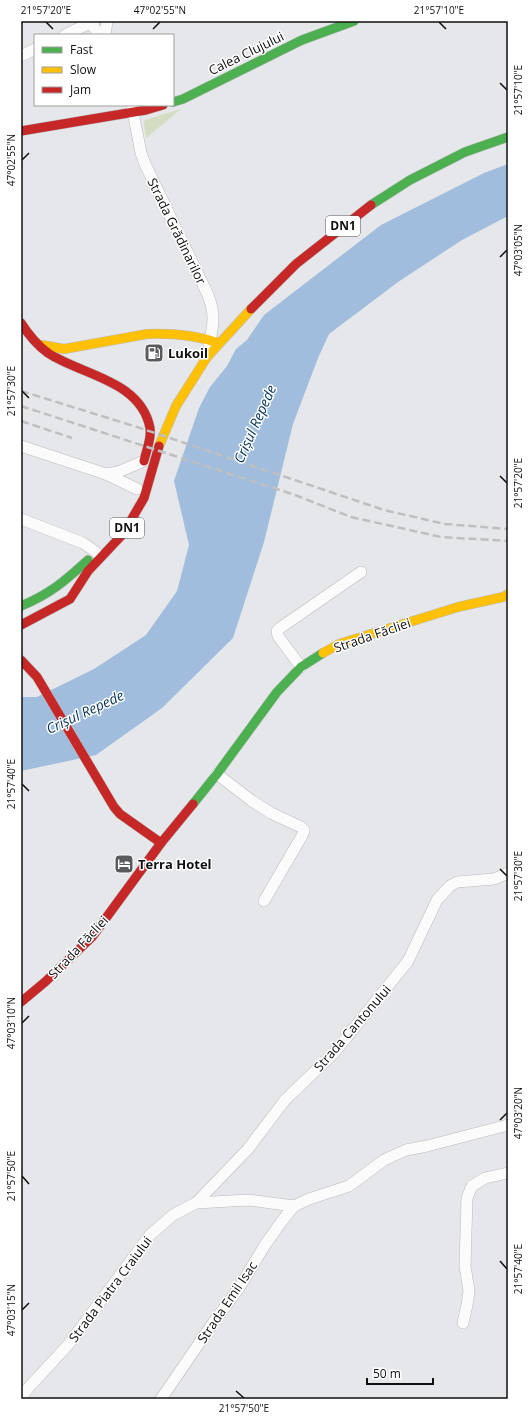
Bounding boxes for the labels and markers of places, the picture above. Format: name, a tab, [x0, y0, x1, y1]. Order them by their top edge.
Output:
fuel station icon: Lukoil	[143, 342, 165, 364]
place label: Lukoil	[168, 344, 208, 362]
hotel icon: Terra Hotel	[113, 853, 135, 875]
place label: Terra Hotel	[138, 855, 212, 873]

